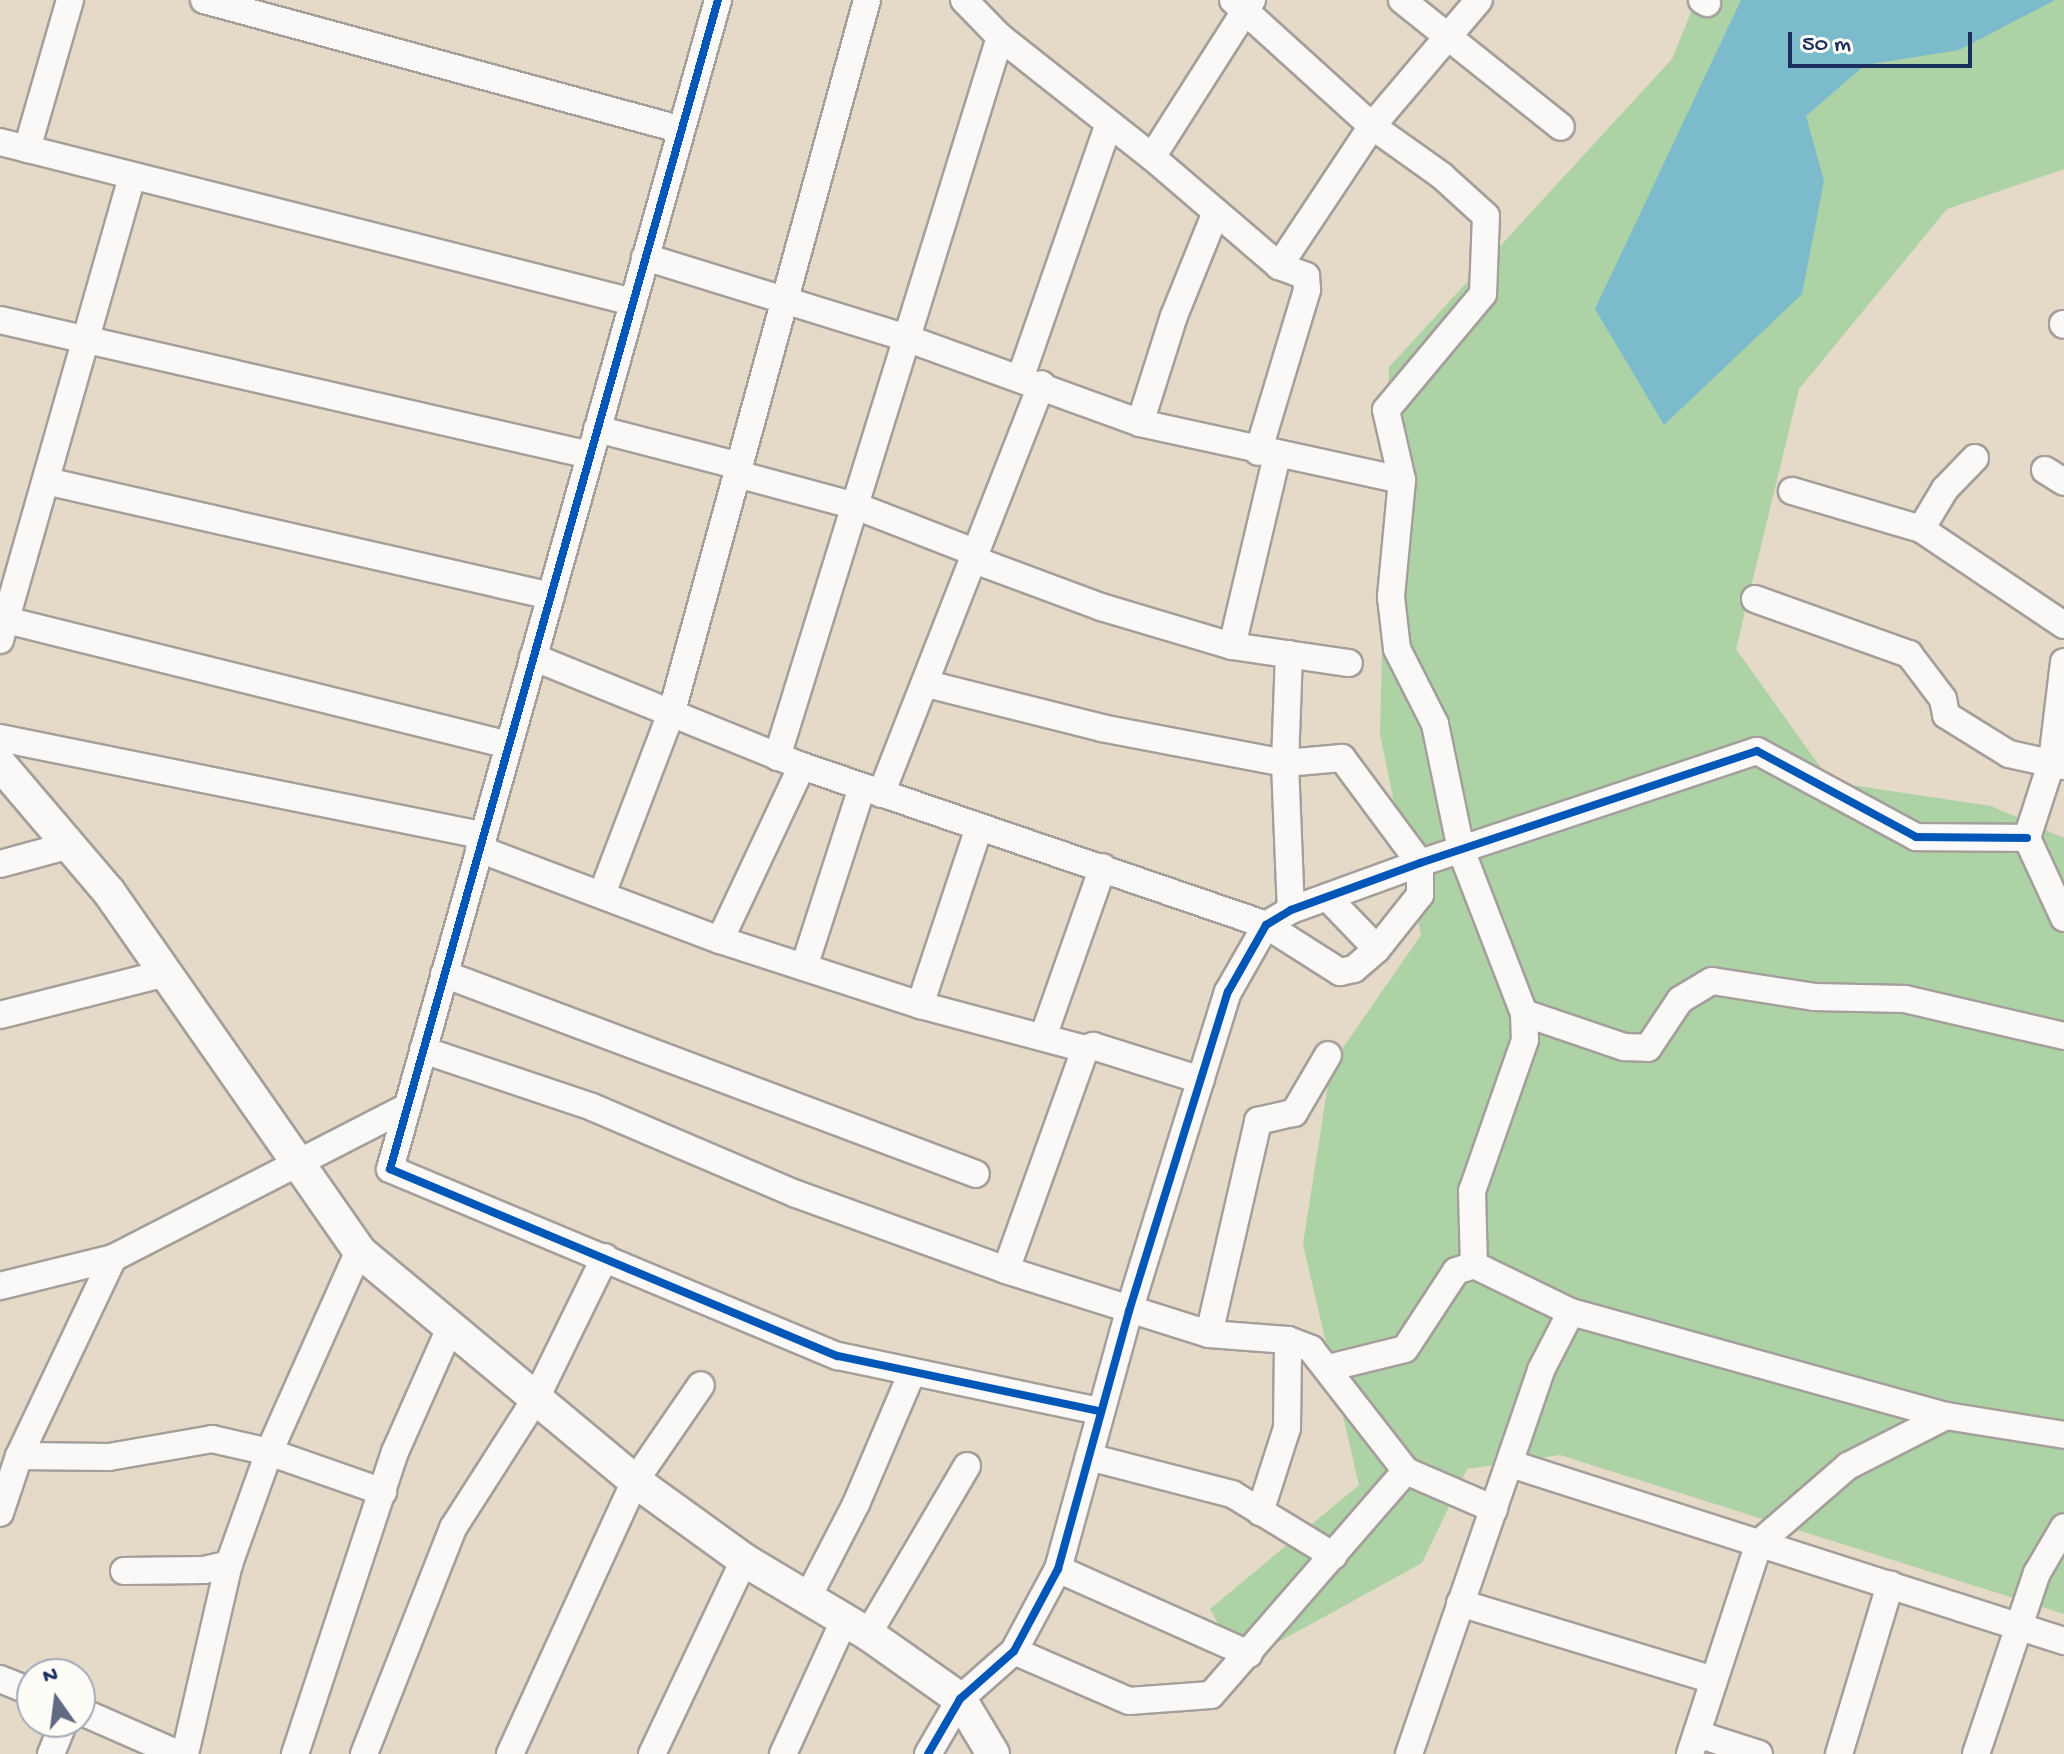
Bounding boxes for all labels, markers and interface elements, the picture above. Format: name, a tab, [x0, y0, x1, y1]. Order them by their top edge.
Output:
scale bar	[1792, 16, 1976, 66]
text: 50 m	[1802, 31, 1851, 60]
north arrow	[16, 1658, 96, 1738]
text: N	[41, 1662, 61, 1691]

